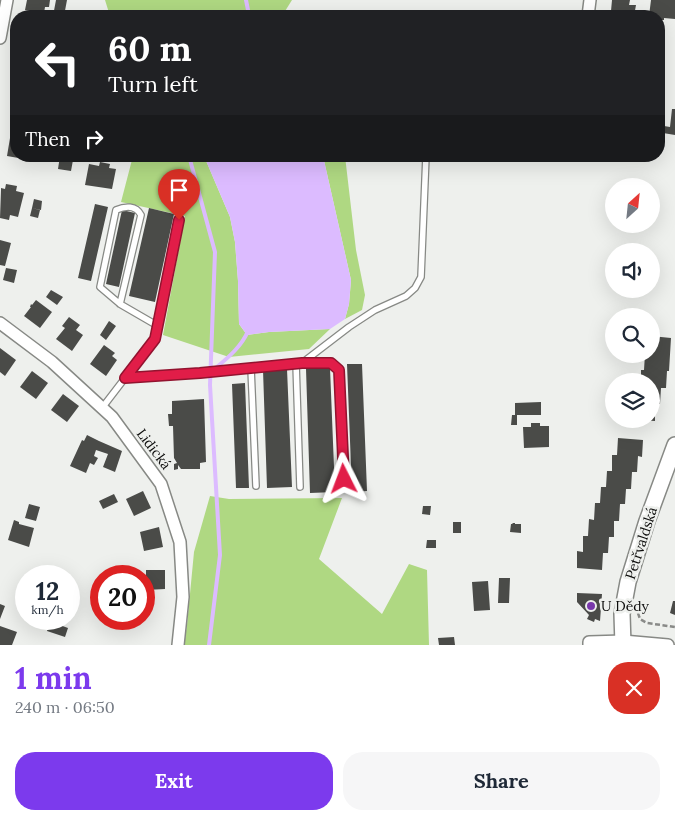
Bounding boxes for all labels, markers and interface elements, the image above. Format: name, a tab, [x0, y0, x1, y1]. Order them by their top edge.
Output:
text: 60 m	[108, 26, 192, 71]
icon: left	[25, 30, 90, 95]
text: Turn left	[108, 70, 198, 98]
icon: right	[80, 125, 108, 153]
text: Then	[25, 127, 70, 151]
pin	[158, 169, 200, 220]
icon: arrive	[165, 176, 193, 204]
north arrow	[605, 178, 660, 232]
map controls	[605, 178, 660, 428]
button: sound	[605, 243, 660, 298]
button: search	[605, 308, 660, 363]
button: layers	[605, 373, 660, 428]
street label: Lidická	[133, 425, 175, 473]
position arrow	[317, 452, 369, 504]
street label: Petřvaldská	[621, 505, 661, 581]
speed limit sign: 20	[90, 565, 155, 630]
text: 12	[36, 575, 59, 607]
place label: U Dědy	[601, 597, 649, 615]
marker: U Dědy	[585, 600, 597, 612]
text: km/h	[31, 602, 64, 617]
text: 1 min	[15, 659, 92, 697]
button: close	[608, 662, 660, 714]
text: 240 m · 06:50	[15, 697, 115, 717]
button: Exit	[15, 752, 333, 810]
button: Share	[343, 752, 660, 810]

